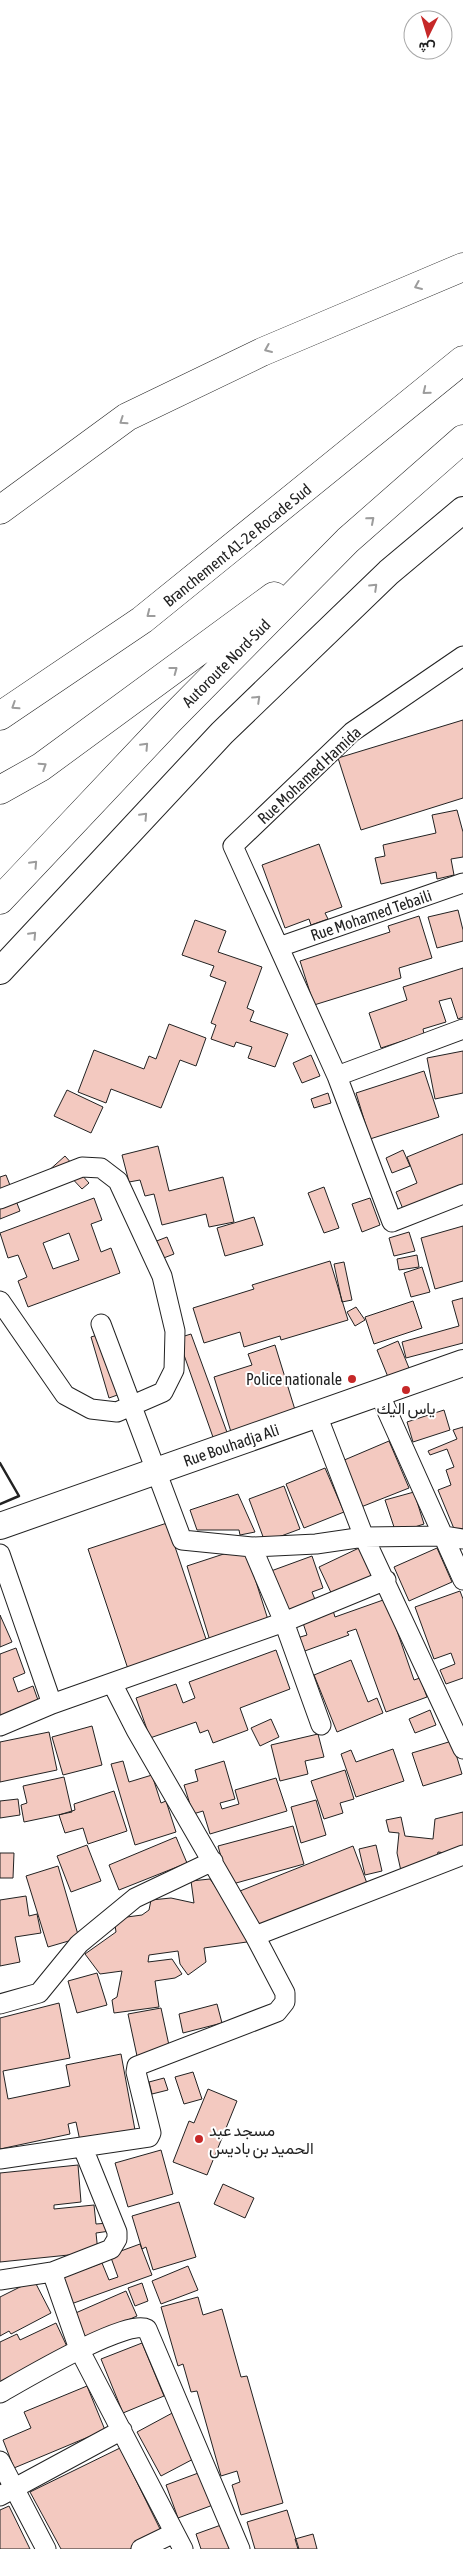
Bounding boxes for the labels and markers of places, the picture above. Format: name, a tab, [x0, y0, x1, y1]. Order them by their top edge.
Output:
place label: Police nationale	[246, 1370, 342, 1388]
marker: Police nationale	[346, 1373, 358, 1385]
marker: ياس اليك	[400, 1384, 412, 1396]
place label: ياس اليك	[377, 1399, 435, 1419]
place label: مسجد عبد الحميد بن باديس	[209, 2121, 314, 2159]
marker: مسجد عبد الحميد بن باديس	[193, 2133, 205, 2145]

